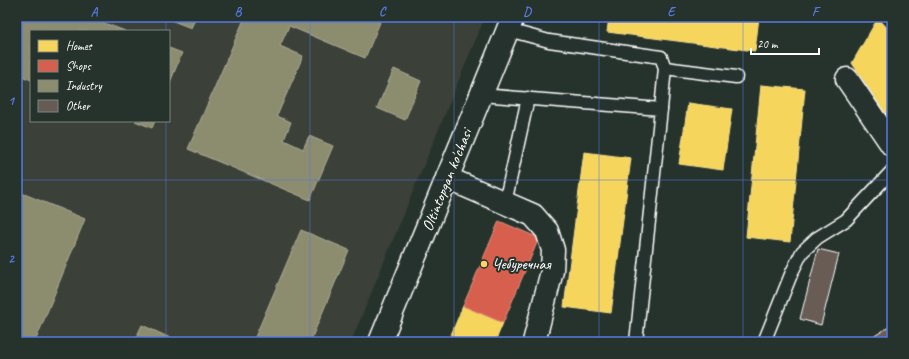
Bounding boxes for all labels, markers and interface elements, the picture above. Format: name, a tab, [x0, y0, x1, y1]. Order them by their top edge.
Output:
text: A	[91, 4, 99, 20]
text: B	[235, 4, 243, 20]
text: C	[379, 4, 387, 20]
text: D	[523, 4, 532, 20]
text: E	[668, 4, 677, 20]
text: F	[812, 4, 821, 20]
legend	[30, 30, 170, 122]
scale bar	[751, 30, 819, 56]
text: 20 m	[757, 36, 779, 52]
text: Homes	[66, 38, 93, 54]
text: Shops	[66, 58, 91, 74]
text: Industry	[66, 78, 103, 94]
text: 1	[8, 93, 16, 109]
text: Other	[66, 98, 92, 114]
street label: Oltintopgan ko'chasi	[417, 124, 477, 234]
text: 2	[8, 251, 15, 267]
place label: Чебуречная	[492, 254, 551, 274]
marker: Чебуречная	[479, 259, 489, 269]

